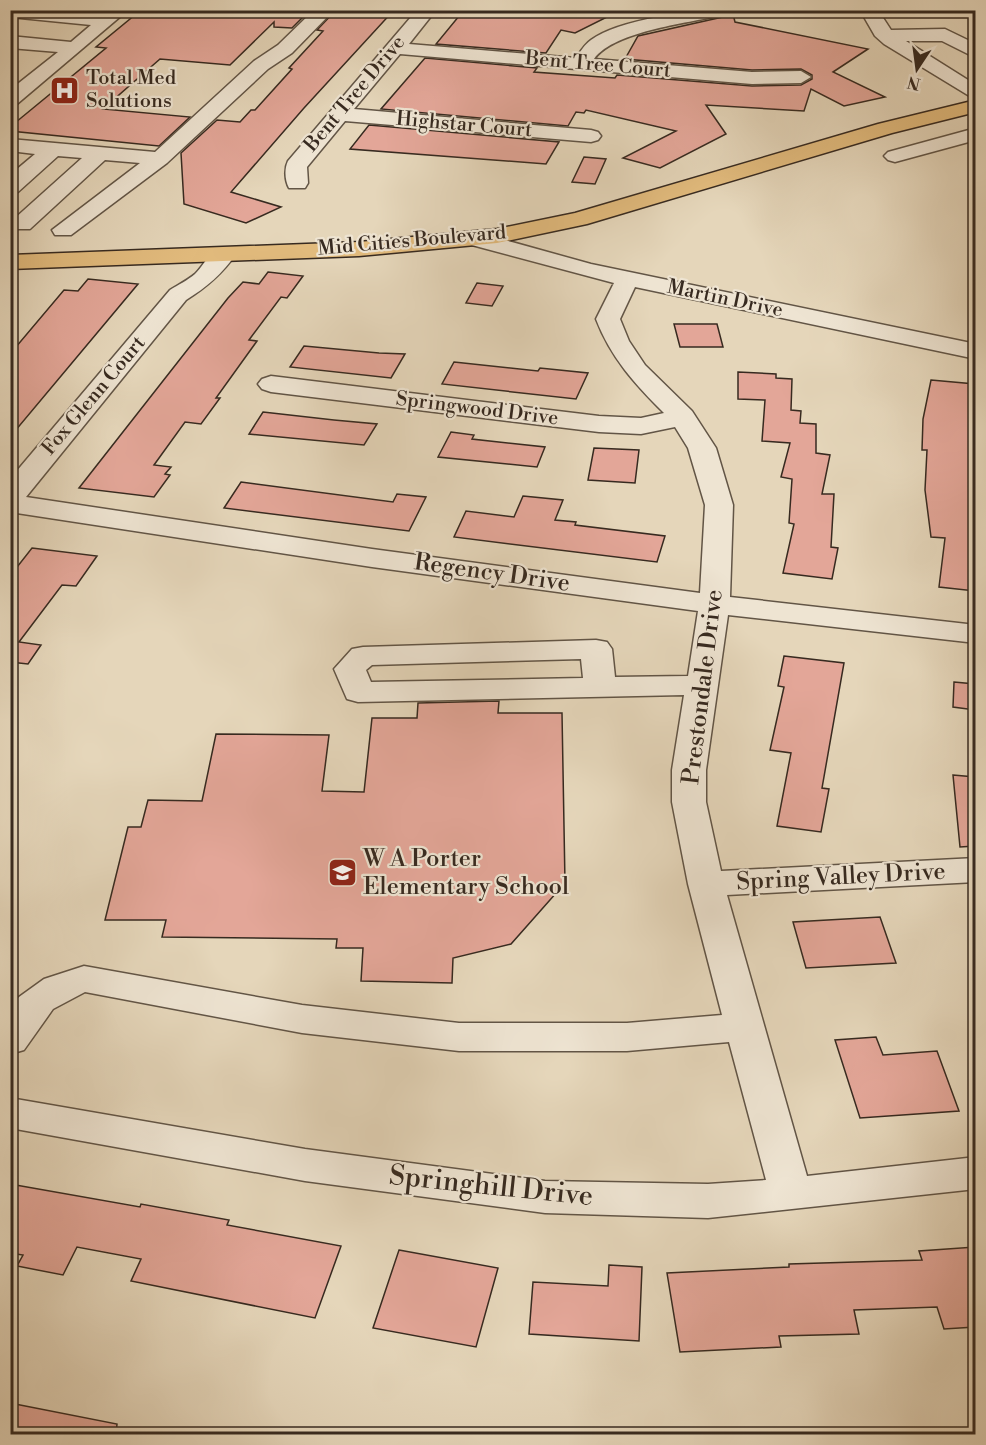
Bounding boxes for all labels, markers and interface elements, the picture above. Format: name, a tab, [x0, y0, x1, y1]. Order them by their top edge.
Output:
street label: Bent Tree Drive	[298, 31, 411, 158]
north arrow	[887, 39, 947, 99]
street label: Bent Tree Court	[523, 46, 672, 84]
place label: Total Med Solutions	[86, 66, 177, 114]
text: N	[905, 71, 922, 94]
hospital icon: Total Med Solutions	[49, 74, 81, 106]
street label: Highstar Court	[395, 107, 533, 143]
street label: Mid Cities Boulevard	[317, 220, 508, 262]
street label: Martin Drive	[665, 275, 785, 323]
street label: Fox Glenn Court	[37, 331, 151, 461]
street label: Springwood Drive	[394, 387, 560, 431]
street label: Regency Drive	[412, 547, 572, 599]
street label: Prestondale Drive	[676, 588, 730, 786]
place label: W A Porter Elementary School	[362, 844, 569, 902]
school or university icon: W A Porter Elementary School	[326, 857, 358, 889]
street label: Spring Valley Drive	[736, 857, 946, 897]
street label: Springhill Drive	[387, 1158, 595, 1214]

